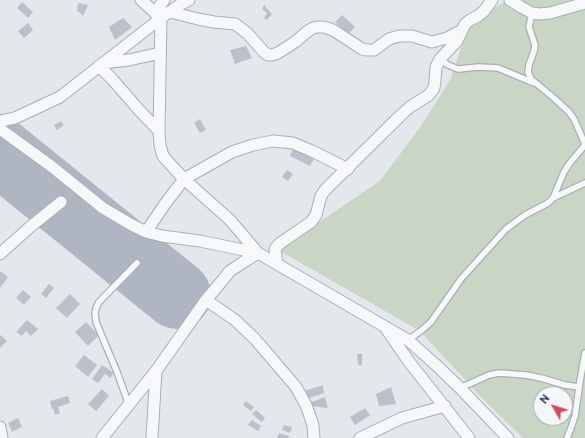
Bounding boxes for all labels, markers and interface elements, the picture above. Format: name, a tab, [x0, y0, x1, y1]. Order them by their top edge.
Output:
north arrow	[533, 386, 573, 426]
text: N	[537, 392, 552, 406]

